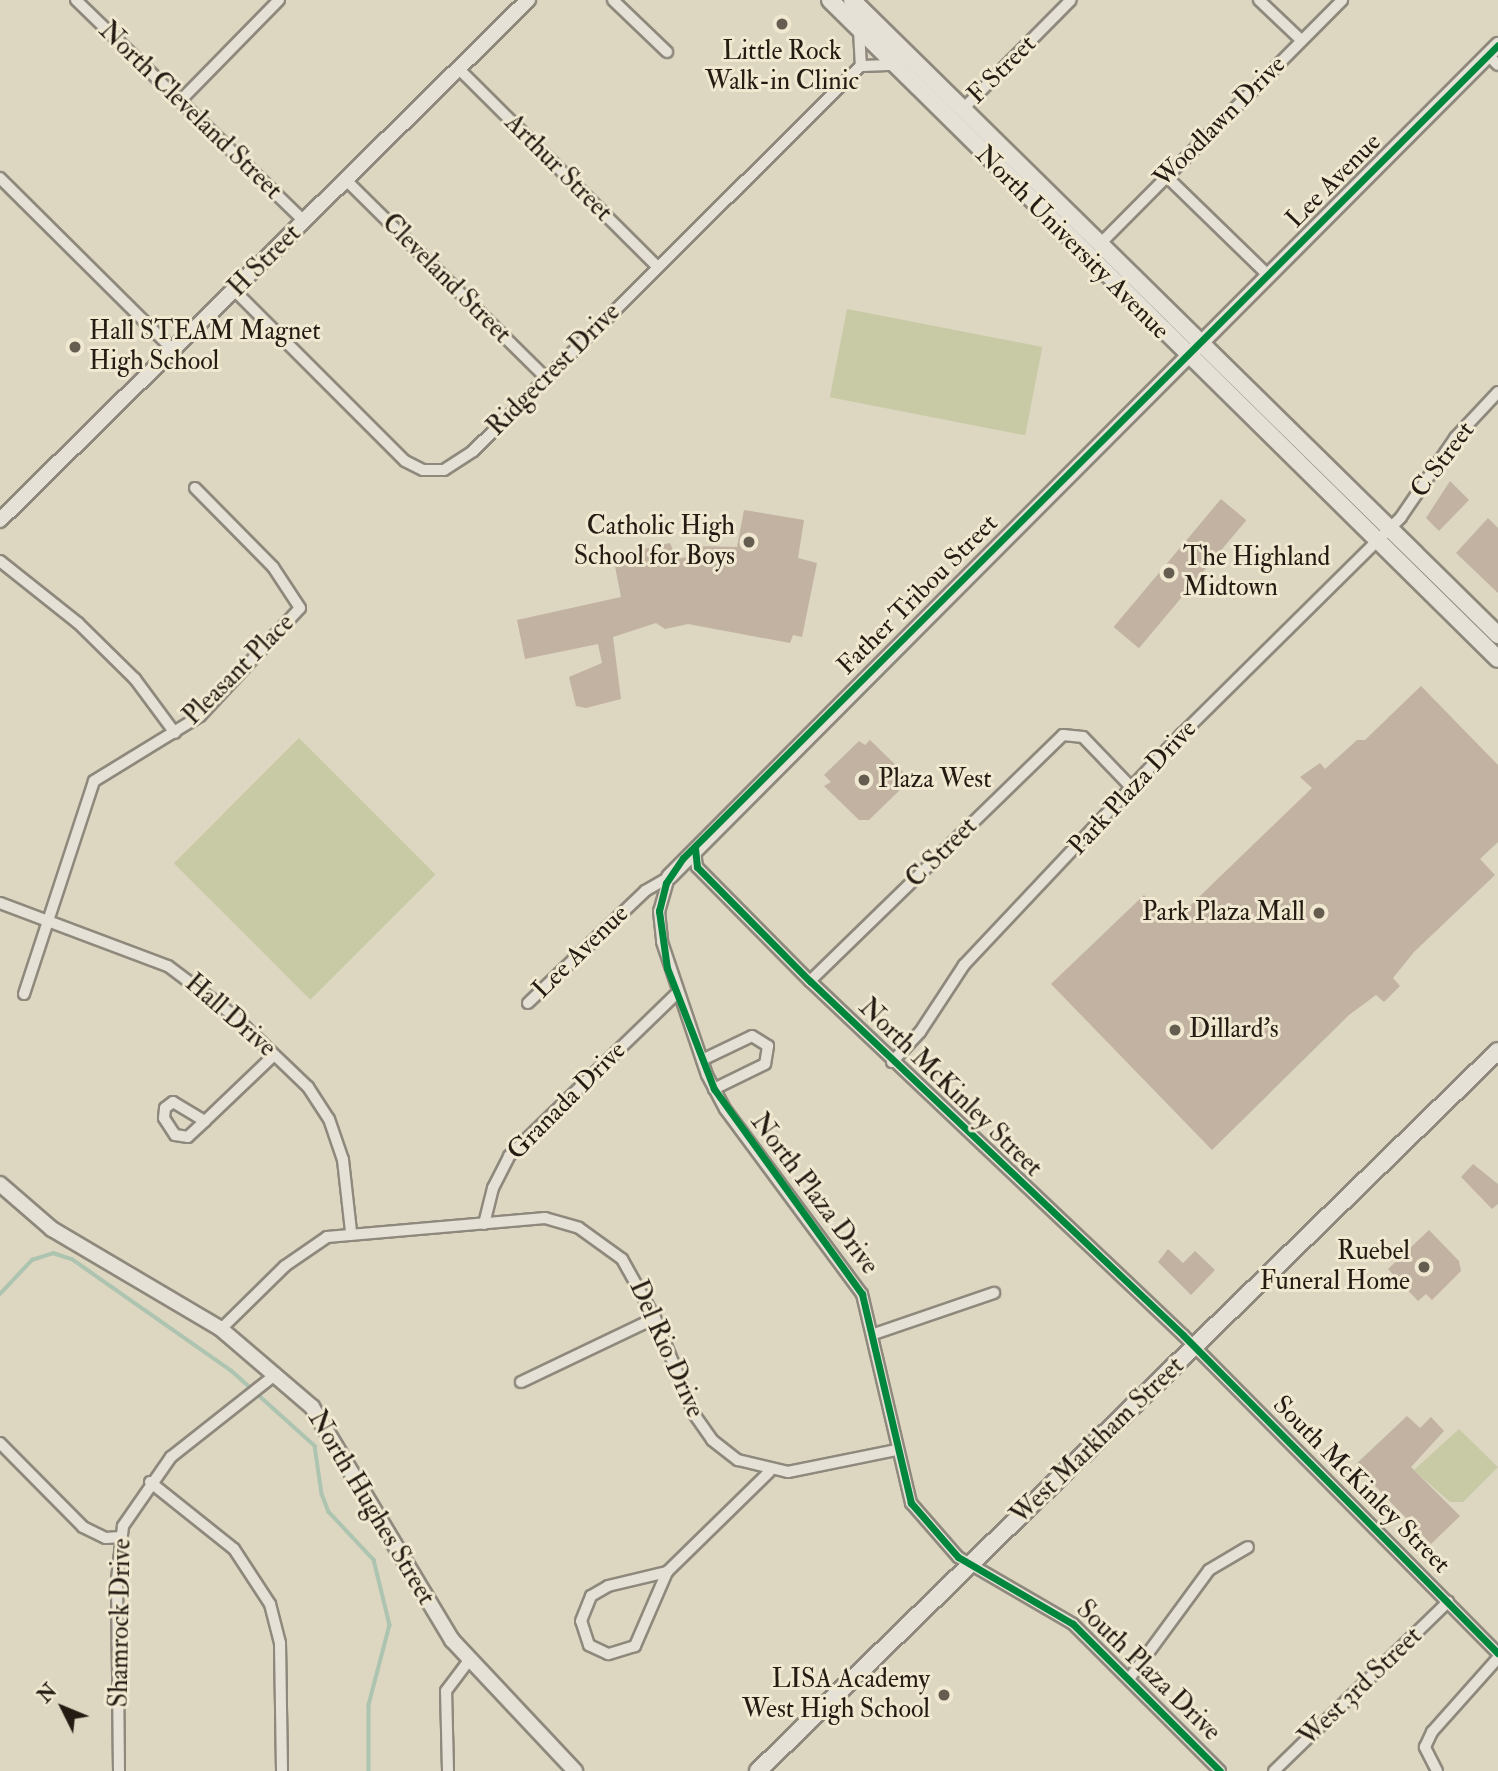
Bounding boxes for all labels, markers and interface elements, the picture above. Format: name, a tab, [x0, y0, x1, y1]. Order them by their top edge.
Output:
marker: Little Rock Walk-in Clinic	[772, 14, 792, 34]
street label: North Cleveland Street	[92, 16, 288, 206]
street label: F Street	[961, 29, 1043, 111]
place label: Little Rock Walk-in Clinic	[705, 36, 859, 98]
street label: Woodlawn Drive	[1148, 50, 1292, 194]
street label: Arthur Street	[498, 108, 618, 228]
street label: Lee Avenue	[1280, 127, 1388, 235]
street label: North University Avenue	[968, 139, 1176, 347]
street label: Cleveland Street	[375, 208, 517, 350]
street label: H Street	[222, 218, 308, 304]
street label: Ridgecrest Drive	[481, 297, 627, 443]
place label: Hall STEAM Magnet High School	[89, 316, 321, 378]
marker: Hall STEAM Magnet High School	[67, 339, 83, 355]
street label: C Street	[1404, 416, 1482, 504]
street label: Father Tribou Street	[831, 508, 1005, 682]
place label: Catholic High School for Boys	[574, 511, 735, 572]
marker: Catholic High School for Boys	[741, 534, 757, 550]
place label: The Highland Midtown	[1183, 542, 1330, 604]
marker: The Highland Midtown	[1161, 565, 1177, 581]
street label: Pleasant Place	[177, 608, 301, 732]
street label: Park Plaza Drive	[1062, 714, 1204, 862]
place label: Plaza West	[878, 764, 992, 796]
marker: Plaza West	[856, 772, 872, 788]
street label: C Street	[900, 811, 984, 895]
place label: Park Plaza Mall	[1142, 897, 1305, 929]
street label: Lee Avenue	[527, 899, 635, 1005]
marker: Park Plaza Mall	[1311, 905, 1327, 921]
street label: Hall Drive	[178, 968, 282, 1064]
street label: North McKinley Street	[852, 992, 1048, 1184]
place label: Dillard's	[1189, 1014, 1279, 1046]
marker: Dillard's	[1167, 1022, 1183, 1038]
street label: Granada Drive	[501, 1035, 633, 1167]
street label: North Plaza Drive	[743, 1107, 885, 1281]
place label: Ruebel Funeral Home	[1260, 1236, 1410, 1298]
marker: Ruebel Funeral Home	[1416, 1259, 1432, 1275]
street label: Del Rio Drive	[622, 1275, 710, 1423]
street label: West Markham Street	[1005, 1351, 1191, 1531]
street label: South McKinley Street	[1266, 1390, 1456, 1580]
street label: North Hughes Street	[301, 1405, 441, 1611]
street label: Shamrock Drive	[104, 1538, 138, 1708]
street label: South Plaza Drive	[1069, 1594, 1227, 1748]
street label: West 3rd Street	[1293, 1621, 1429, 1753]
place label: LISA Academy West High School	[742, 1664, 930, 1726]
north arrow	[28, 1673, 98, 1743]
text: N	[33, 1679, 62, 1708]
marker: LISA Academy West High School	[936, 1687, 952, 1703]

